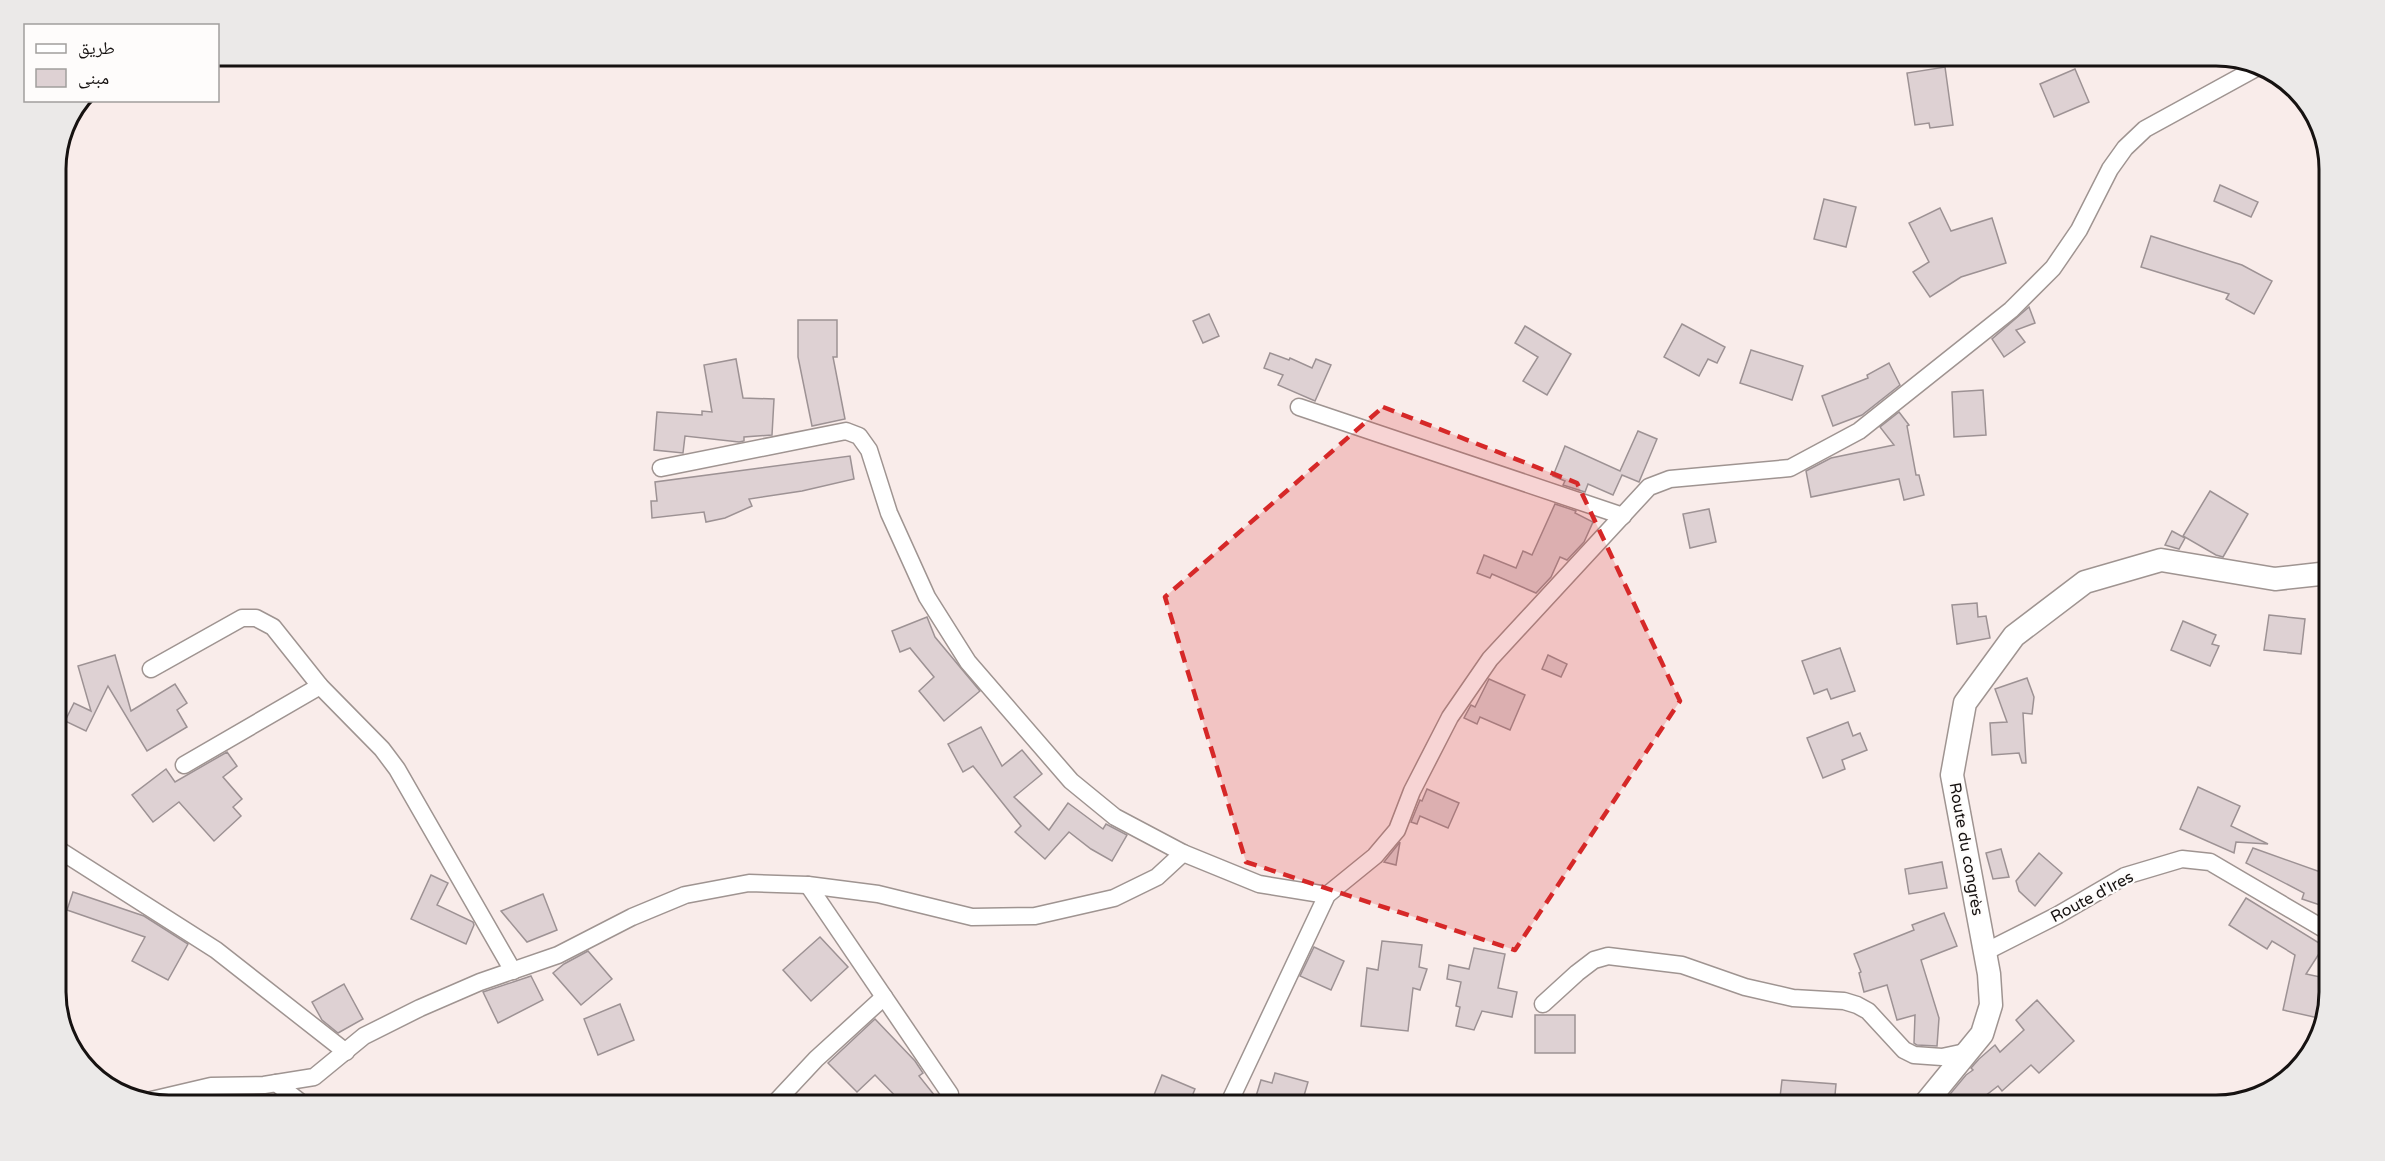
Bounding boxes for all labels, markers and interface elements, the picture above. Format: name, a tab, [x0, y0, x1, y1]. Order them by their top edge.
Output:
legend	[24, 24, 219, 102]
text: طريق	[78, 37, 115, 59]
text: مبنى	[78, 67, 109, 89]
street label: Route du congrès	[1944, 781, 1988, 917]
street label: Route d'Ires	[2047, 867, 2137, 927]

